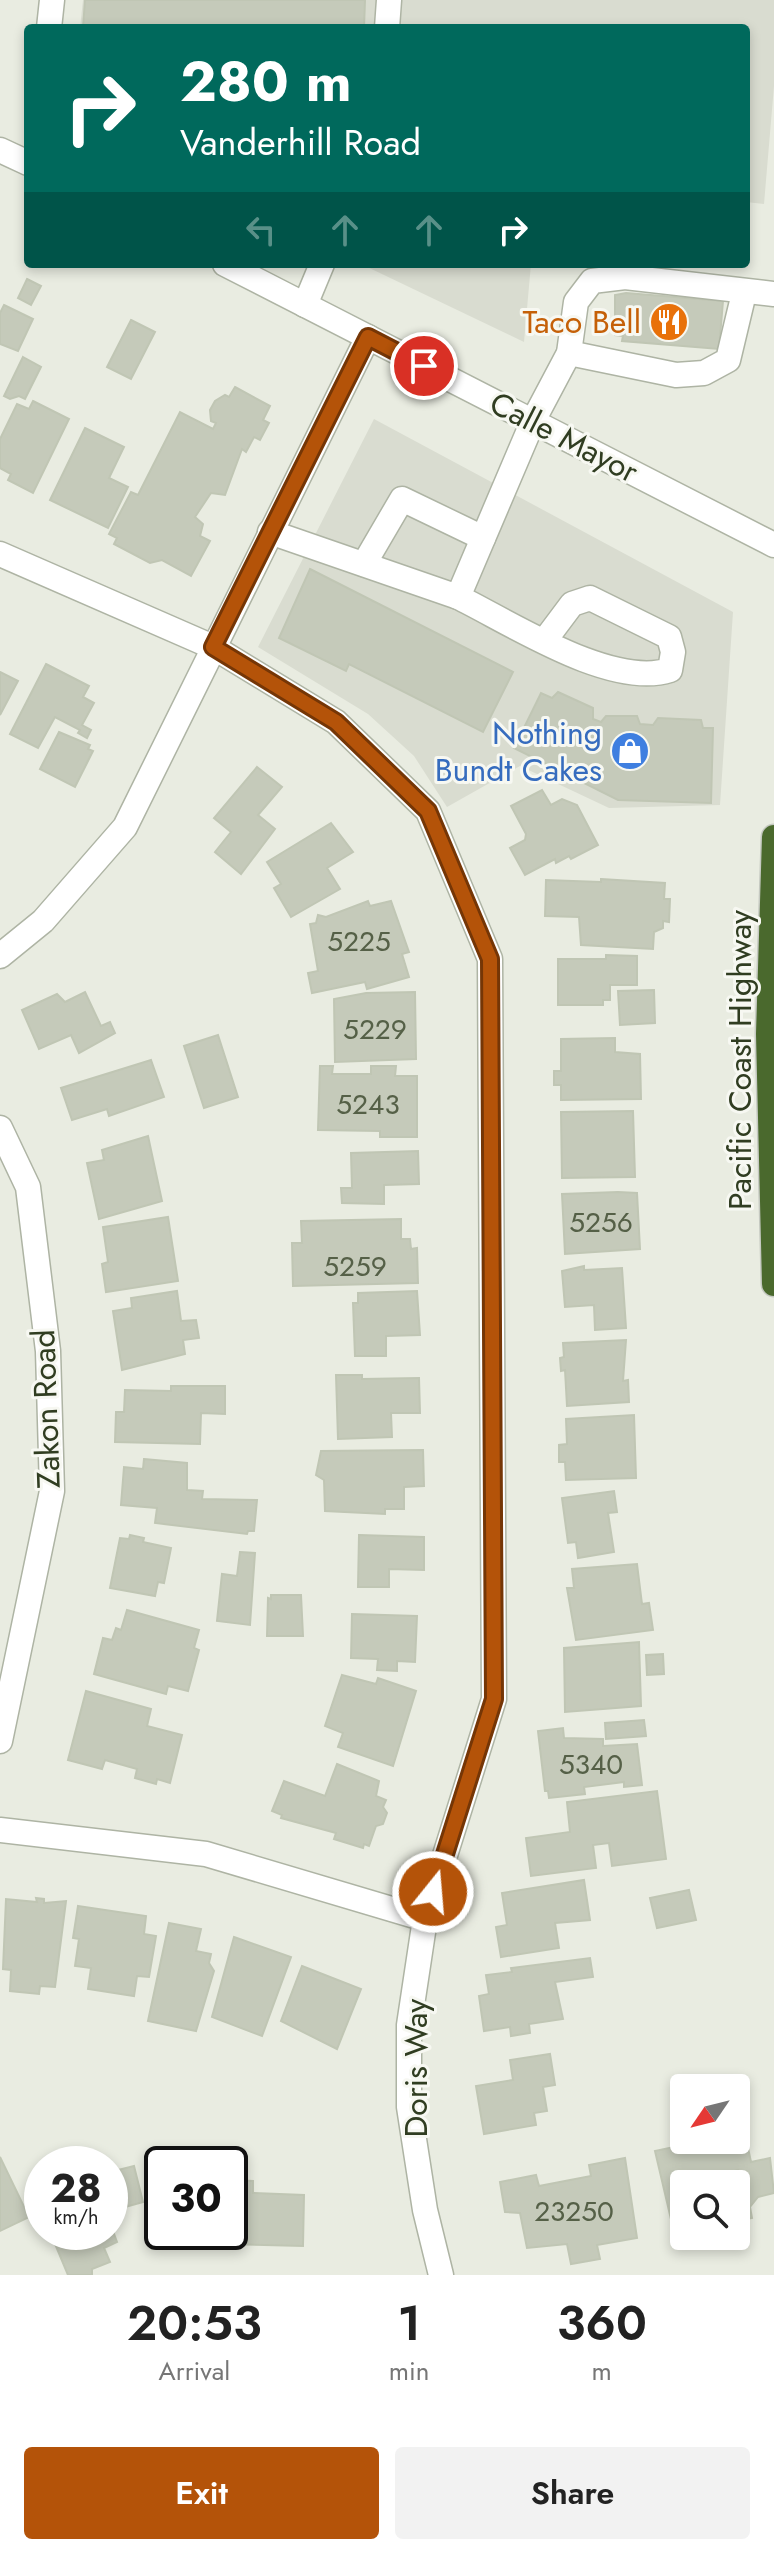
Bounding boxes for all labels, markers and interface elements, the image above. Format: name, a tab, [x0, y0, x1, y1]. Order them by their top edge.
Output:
text: 280 m	[180, 41, 352, 122]
icon: right	[48, 56, 152, 160]
text: Vanderhill Road	[180, 116, 421, 168]
icon: left	[239, 208, 283, 252]
icon: ahead	[323, 208, 367, 252]
icon: ahead	[407, 208, 451, 252]
icon: right	[491, 208, 535, 252]
place label: Taco Bell	[523, 299, 641, 345]
restaurant icon: Taco Bell	[648, 301, 690, 343]
pin	[390, 332, 458, 400]
icon: arrive	[402, 344, 446, 388]
street label: Calle Mayor	[482, 380, 646, 494]
place label: Nothing Bundt Cakes	[435, 710, 602, 793]
shop icon: Nothing Bundt Cakes	[609, 730, 651, 772]
street label: Pacific Coast Highway	[717, 909, 763, 1210]
house number: 5225	[327, 921, 391, 962]
house number: 5229	[343, 1009, 407, 1050]
house number: 5243	[336, 1084, 400, 1125]
house number: 5256	[569, 1202, 633, 1243]
house number: 5259	[323, 1246, 387, 1287]
street label: Zakon Road	[20, 1329, 72, 1489]
house number: 5340	[559, 1744, 623, 1785]
position arrow	[391, 1850, 475, 1934]
street label: Doris Way	[393, 1998, 439, 2137]
north arrow	[670, 2074, 750, 2154]
map controls	[670, 2074, 750, 2250]
speed limit sign: 30	[144, 2146, 248, 2250]
text: 28	[50, 2159, 102, 2217]
button: search	[670, 2170, 750, 2250]
house number: 23250	[534, 2191, 614, 2232]
text: km/h	[53, 2203, 99, 2232]
text: 20:53	[127, 2289, 262, 2358]
text: 1	[397, 2289, 421, 2358]
text: 360	[557, 2289, 647, 2358]
text: Arrival	[159, 2352, 230, 2390]
text: min	[389, 2352, 430, 2390]
text: m	[592, 2352, 612, 2390]
button: Exit	[24, 2447, 379, 2539]
button: Share	[395, 2447, 750, 2539]

